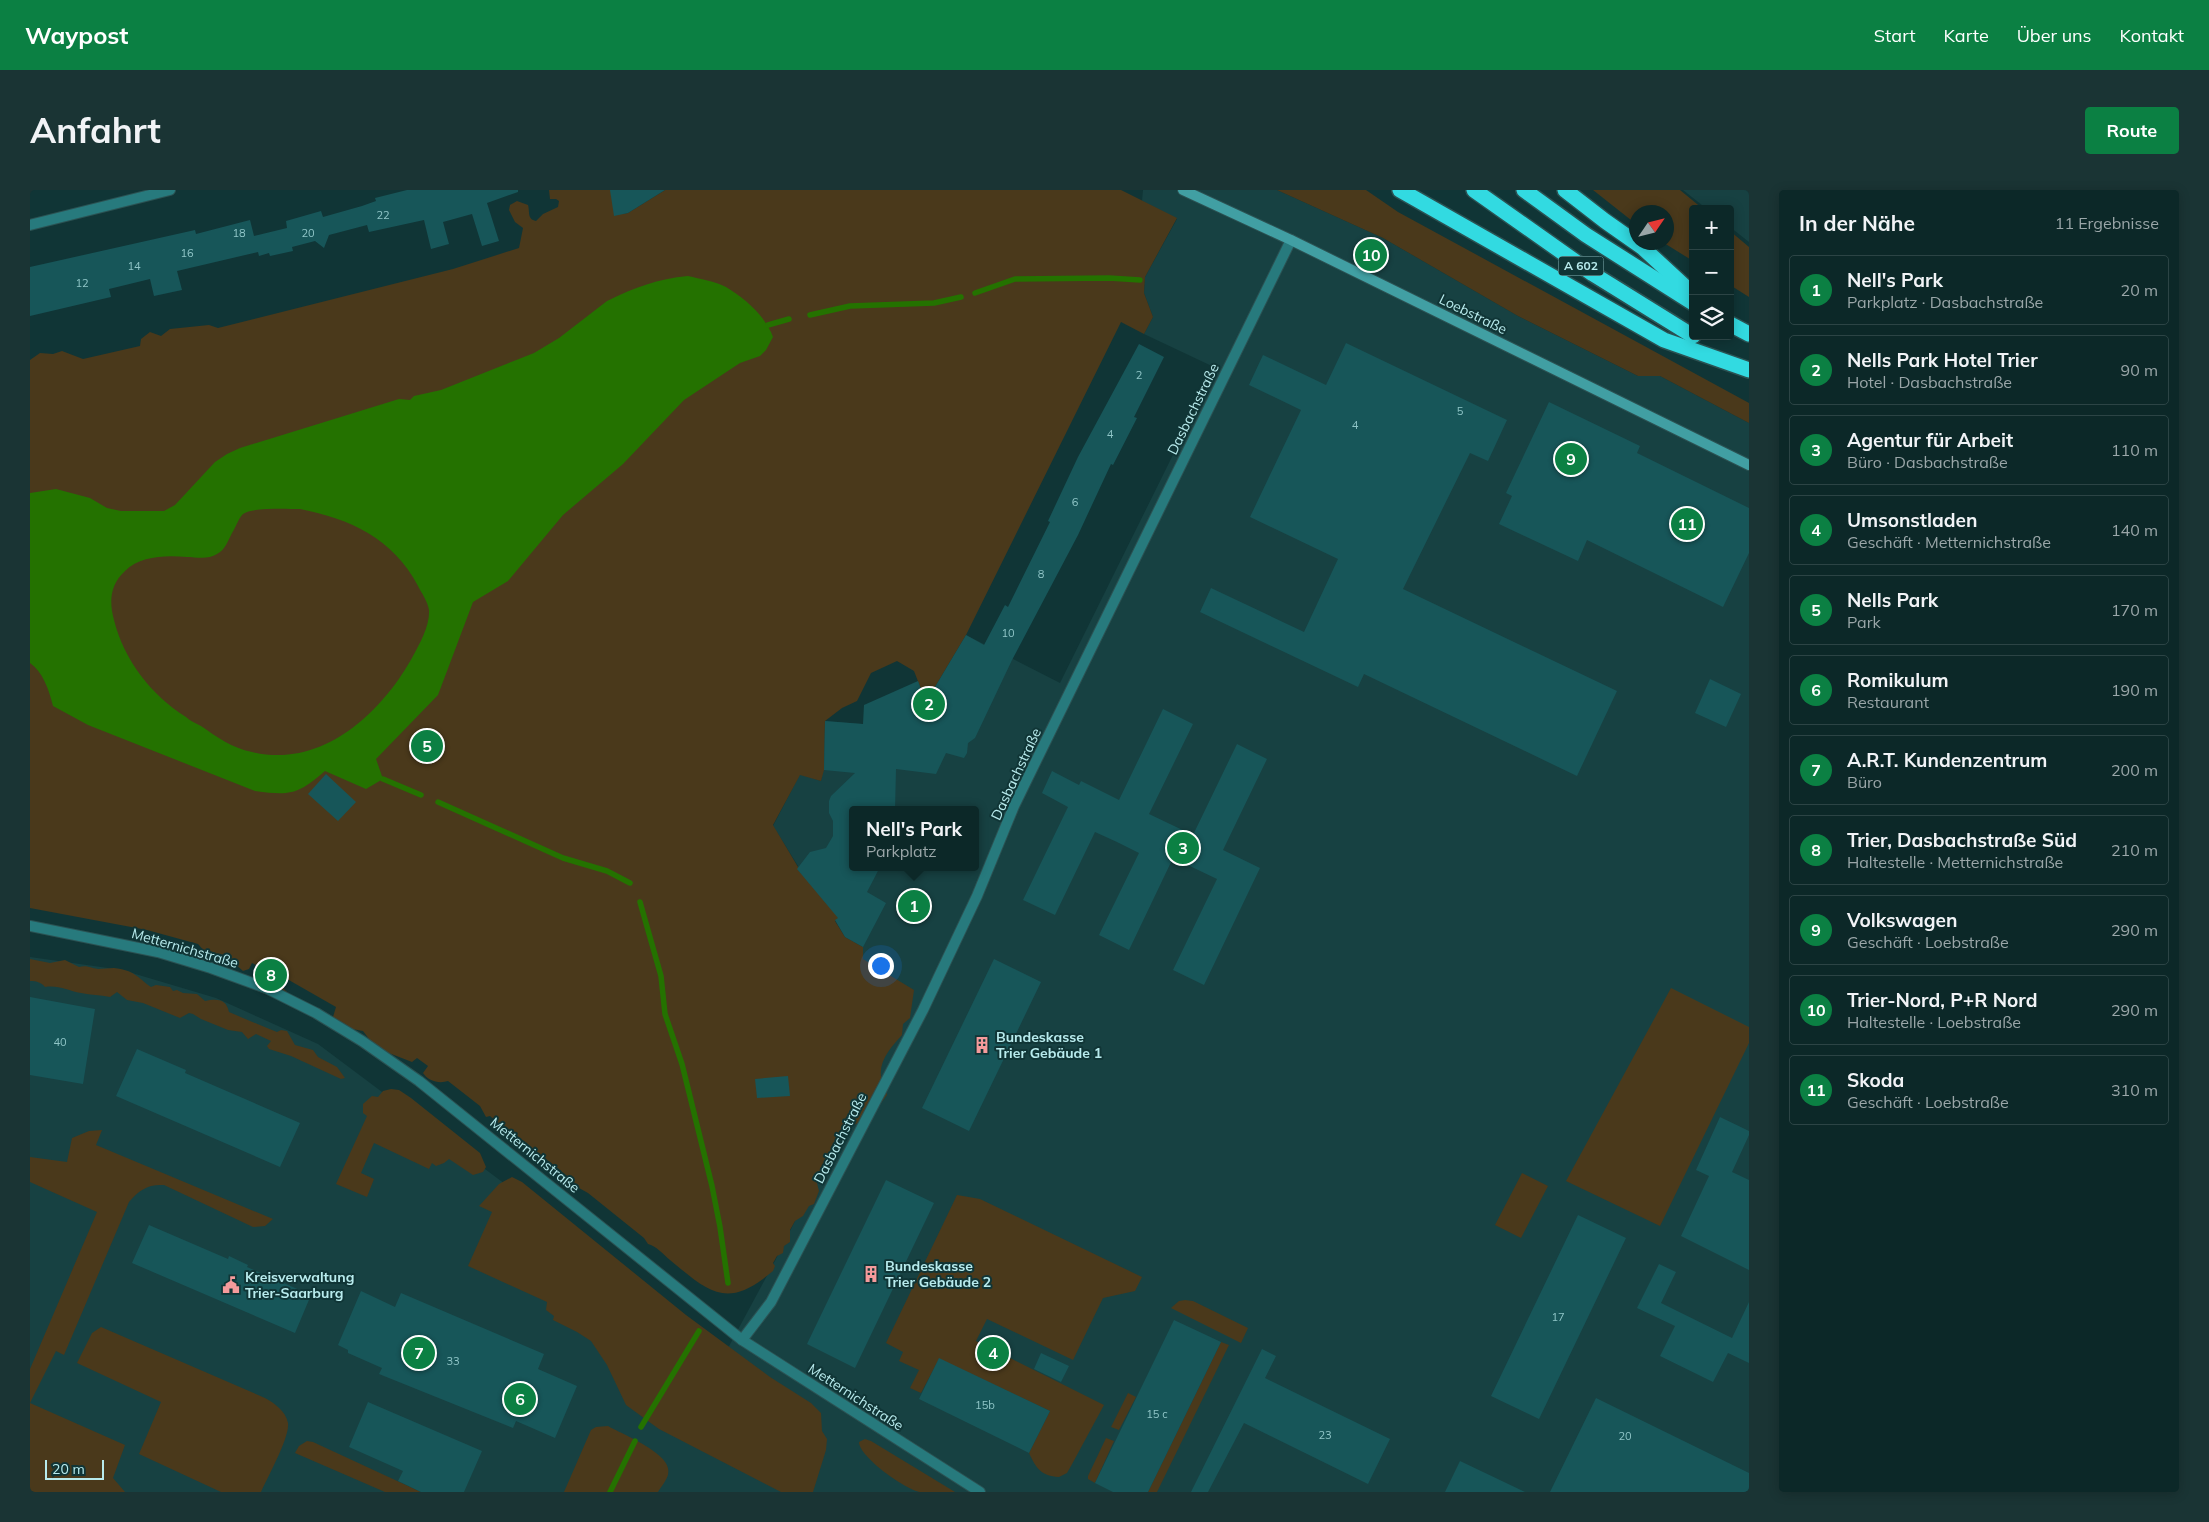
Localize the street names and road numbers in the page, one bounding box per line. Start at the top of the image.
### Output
road number: A 602 [1558,256,1604,275]
street label: Loebstraße [1436,290,1510,338]
street label: Dasbachstraße [1163,360,1223,458]
street label: Dasbachstraße [987,725,1045,823]
street label: Metternichstraße [130,924,240,972]
street label: Dasbachstraße [809,1090,871,1186]
street label: Metternichstraße [487,1113,583,1197]
street label: Metternichstraße [805,1359,907,1435]

